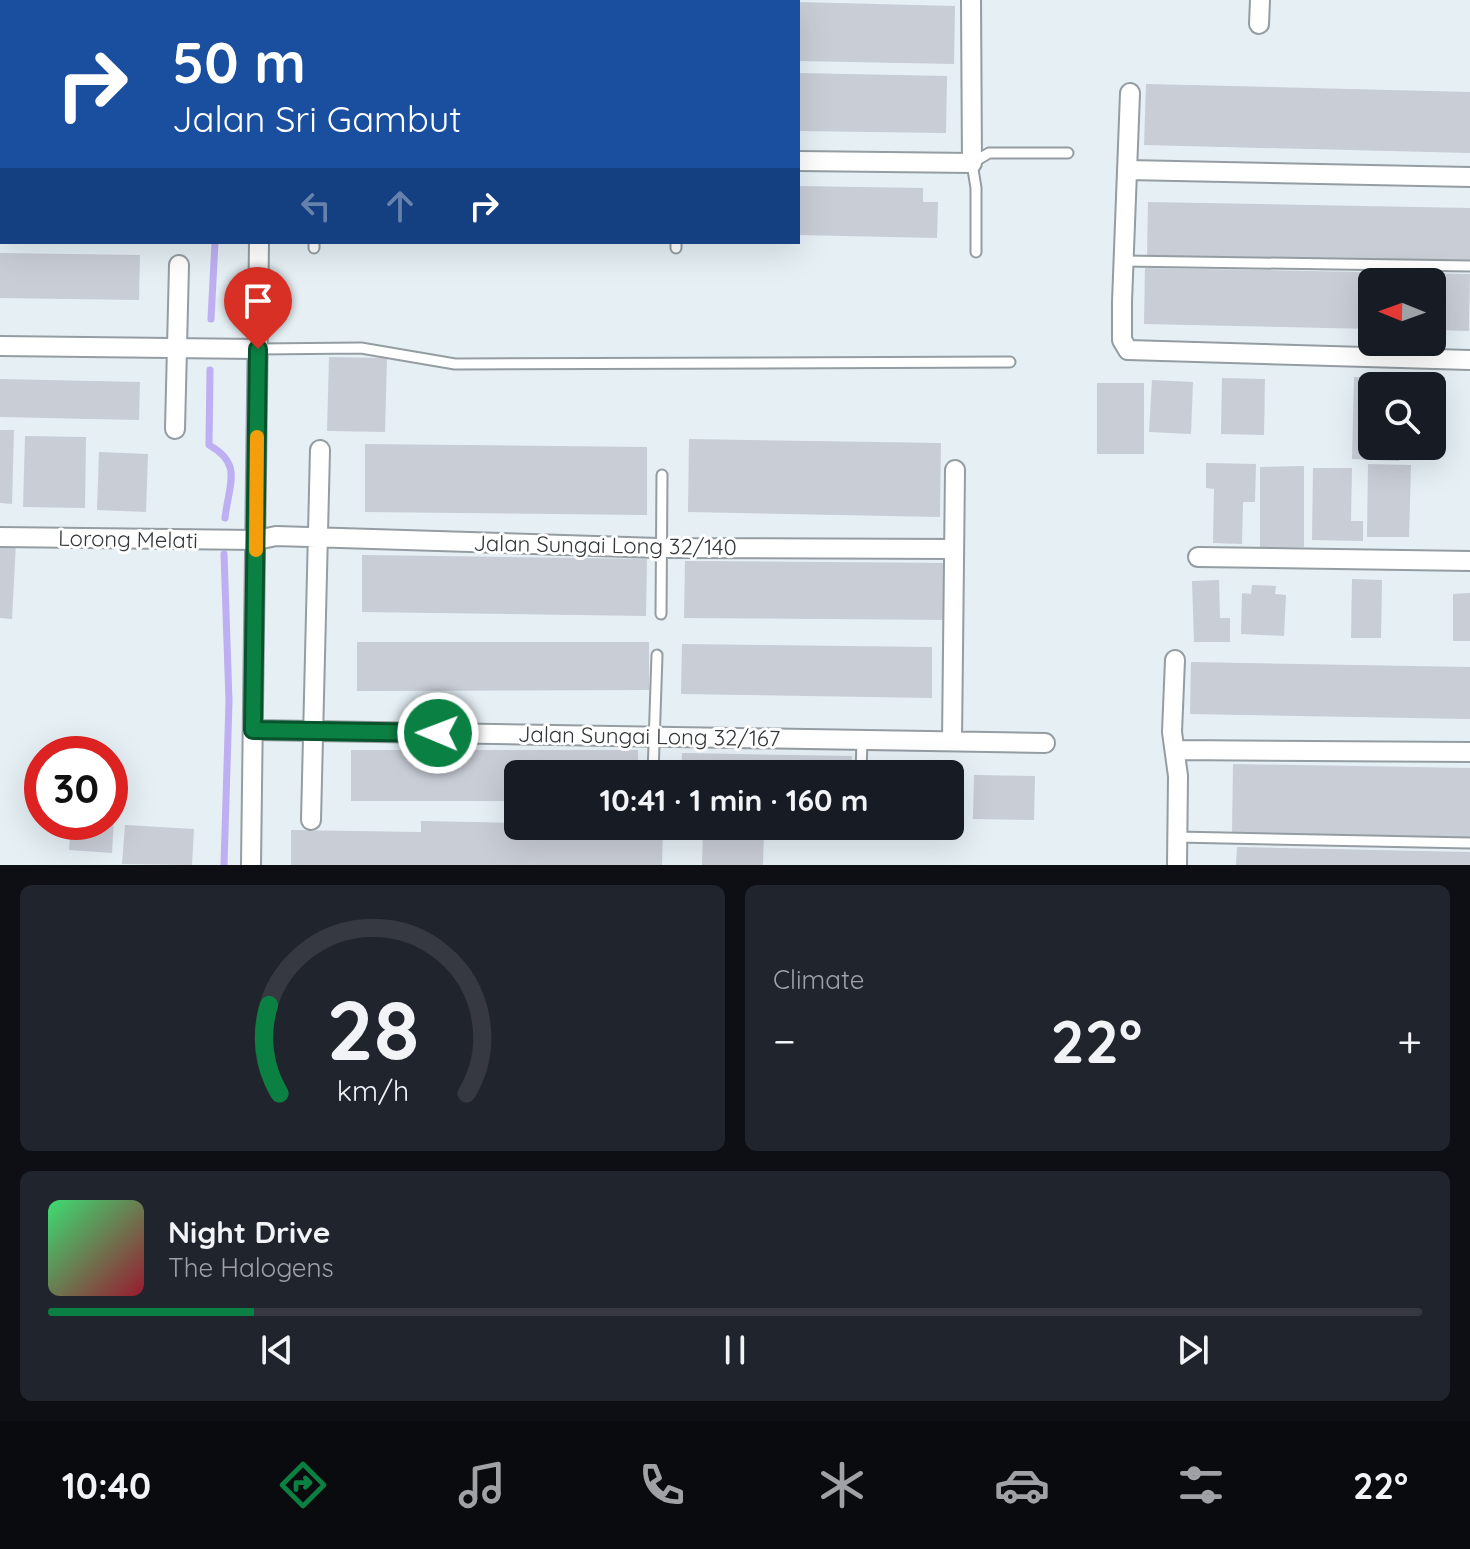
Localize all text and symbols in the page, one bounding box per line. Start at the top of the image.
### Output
text: 50 m [172,27,306,97]
icon: right [40,32,144,136]
text: Jalan Sri Gambut [172,96,461,141]
icon: left [294,184,338,228]
icon: ahead [378,184,422,228]
icon: right [462,184,506,228]
pin [224,267,292,349]
north arrow [1358,268,1446,356]
map controls [1358,268,1446,460]
icon: arrive [236,279,280,323]
button: search [1358,372,1446,460]
street label: Lorong Melati [58,524,198,554]
street label: Jalan Sungai Long 32/140 [473,529,737,561]
position arrow [396,691,480,775]
street label: Jalan Sungai Long 32/167 [518,720,780,752]
speed limit sign: 30 [24,736,128,840]
text: 10:41 · 1 min · 160 m [599,781,869,819]
text: Climate [773,963,864,996]
text: 28 [326,977,419,1081]
text: 22° [1051,1003,1142,1078]
text: − [773,1013,796,1068]
text: + [1397,1013,1422,1068]
text: km/h [336,1072,409,1108]
text: Night Drive [168,1213,330,1251]
text: The Halogens [168,1251,334,1284]
icon: previous [255,1328,299,1372]
icon: pause [713,1328,757,1372]
icon: next [1171,1328,1215,1372]
icon: directions [275,1457,331,1513]
icon: music [454,1457,510,1513]
icon: phone [634,1457,690,1513]
icon: climate [814,1457,870,1513]
icon: car [994,1457,1050,1513]
icon: filters [1173,1457,1229,1513]
text: 10:40 [62,1463,151,1508]
text: 22° [1353,1463,1408,1508]

